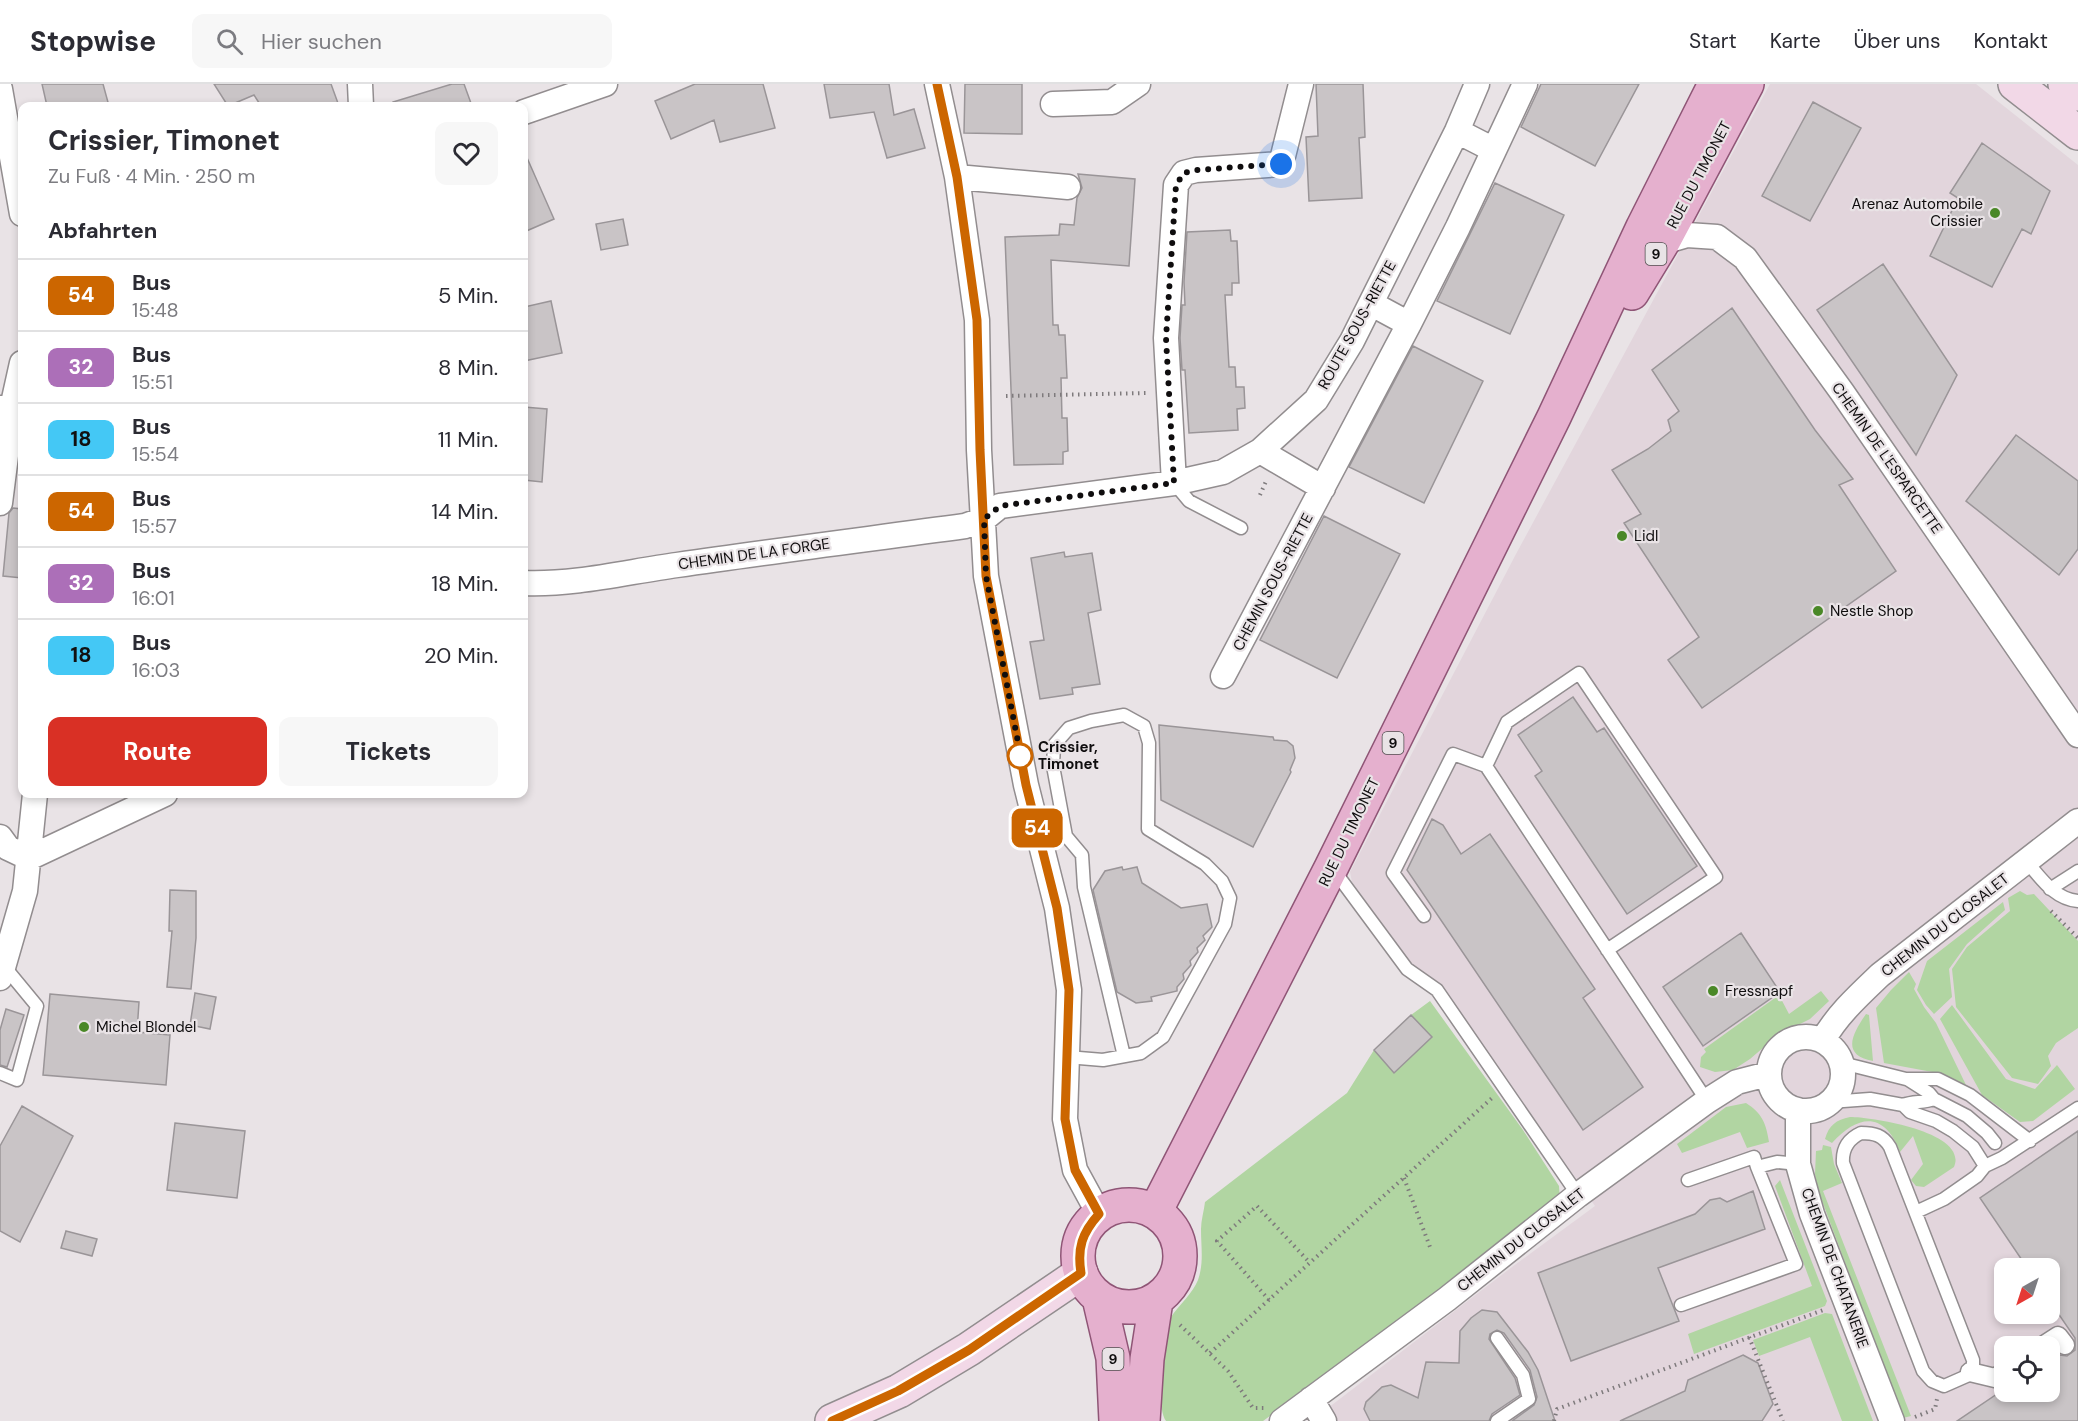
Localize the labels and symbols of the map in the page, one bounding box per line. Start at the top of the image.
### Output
street label: RUE DU TIMONET [1662,118,1736,232]
your location [1266,149,1296,179]
place label: Arenaz Automobile Crissier [1852,194,1983,231]
marker: Arenaz Automobile Crissier [1988,206,2002,220]
road number: 9 [1646,243,1666,265]
street label: ROUTE SOUS-RIETTE [1313,257,1401,393]
street label: CHEMIN DE L'ESPARCETTE [1827,379,1947,537]
street label: CHEMIN SOUS-RIETTE [1228,510,1318,654]
place label: Lidl [1634,526,1658,546]
marker: Lidl [1615,529,1629,543]
street label: CHEMIN DE LA FORGE [677,533,831,575]
place label: Nestle Shop [1830,601,1913,621]
marker: Nestle Shop [1811,604,1825,618]
road number: 9 [1382,732,1404,754]
place label: Crissier, Timonet [1038,737,1099,774]
marker: Crissier, Timonet [1007,743,1033,769]
street label: RUE DU TIMONET [1314,774,1384,890]
line badge: 54 [1010,808,1064,848]
street label: CHEMIN DU CLOSALET [1877,869,2013,981]
place label: Fressnapf [1725,981,1793,1001]
marker: Fressnapf [1706,984,1720,998]
place label: Michel Blondel [96,1017,196,1037]
marker: Michel Blondel [77,1020,91,1034]
street label: CHEMIN DU CLOSALET [1453,1184,1589,1296]
street label: CHEMIN DE CHATANERIE [1797,1185,1873,1351]
north arrow [1994,1258,2060,1324]
road number: 9 [1102,1348,1124,1370]

